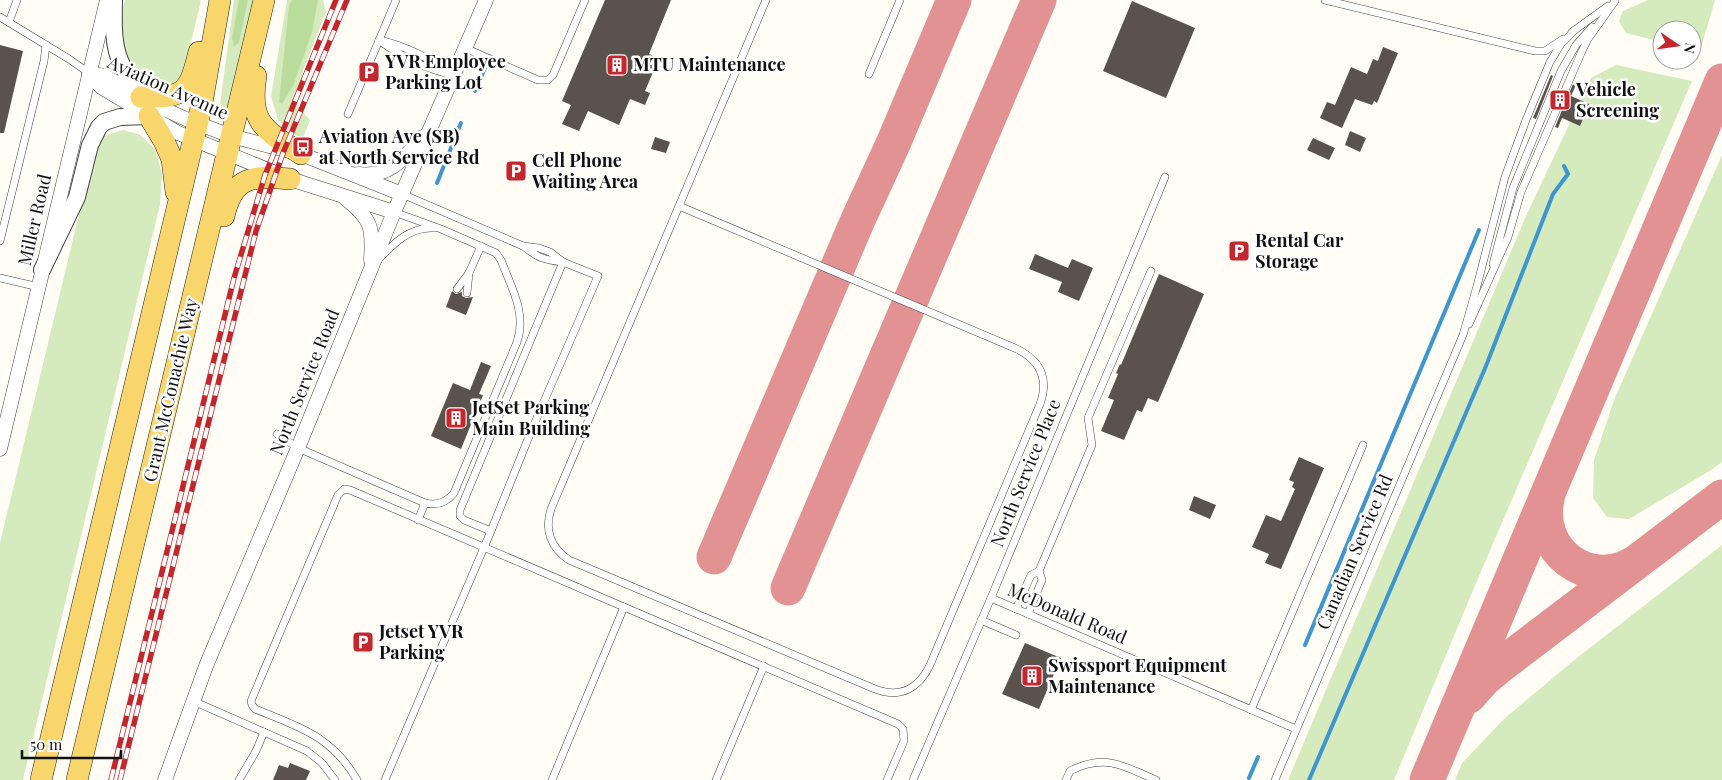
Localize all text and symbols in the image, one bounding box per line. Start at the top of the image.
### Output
north arrow [1652,20,1702,70]
text: N [1680,41,1701,55]
street label: Aviation Avenue [103,49,233,124]
place label: YVR Employee Parking Lot [384,49,506,94]
place label: MTU Maintenance [633,52,786,76]
building icon: MTU Maintenance [605,53,629,77]
parking icon: YVR Employee Parking Lot [357,60,381,84]
place label: Vehicle Screening [1575,77,1659,122]
building icon: Vehicle Screening [1548,88,1572,112]
place label: Aviation Ave (SB) at North Service Rd [318,124,480,169]
bus stop icon: Aviation Ave (SB) at North Service Rd [291,135,315,159]
place label: Cell Phone Waiting Area [531,148,639,193]
parking icon: Cell Phone Waiting Area [504,159,528,183]
street label: Miller Road [12,171,56,268]
place label: Rental Car Storage [1255,228,1344,273]
parking icon: Rental Car Storage [1227,239,1251,263]
street label: Grant McConachie Way [137,296,203,484]
street label: North Service Road [264,304,345,458]
place label: JetSet Parking Main Building [471,395,590,440]
street label: North Service Place [984,395,1066,550]
building icon: JetSet Parking Main Building [444,406,468,430]
street label: Canadian Service Rd [1311,470,1398,633]
street label: McDonald Road [1004,577,1131,649]
place label: Jetset YVR Parking [378,619,464,664]
parking icon: Jetset YVR Parking [351,630,375,654]
place label: Swissport Equipment Maintenance [1048,653,1227,698]
building icon: Swissport Equipment Maintenance [1020,664,1044,688]
scale bar [22,728,121,760]
text: 50 m [30,734,63,754]

